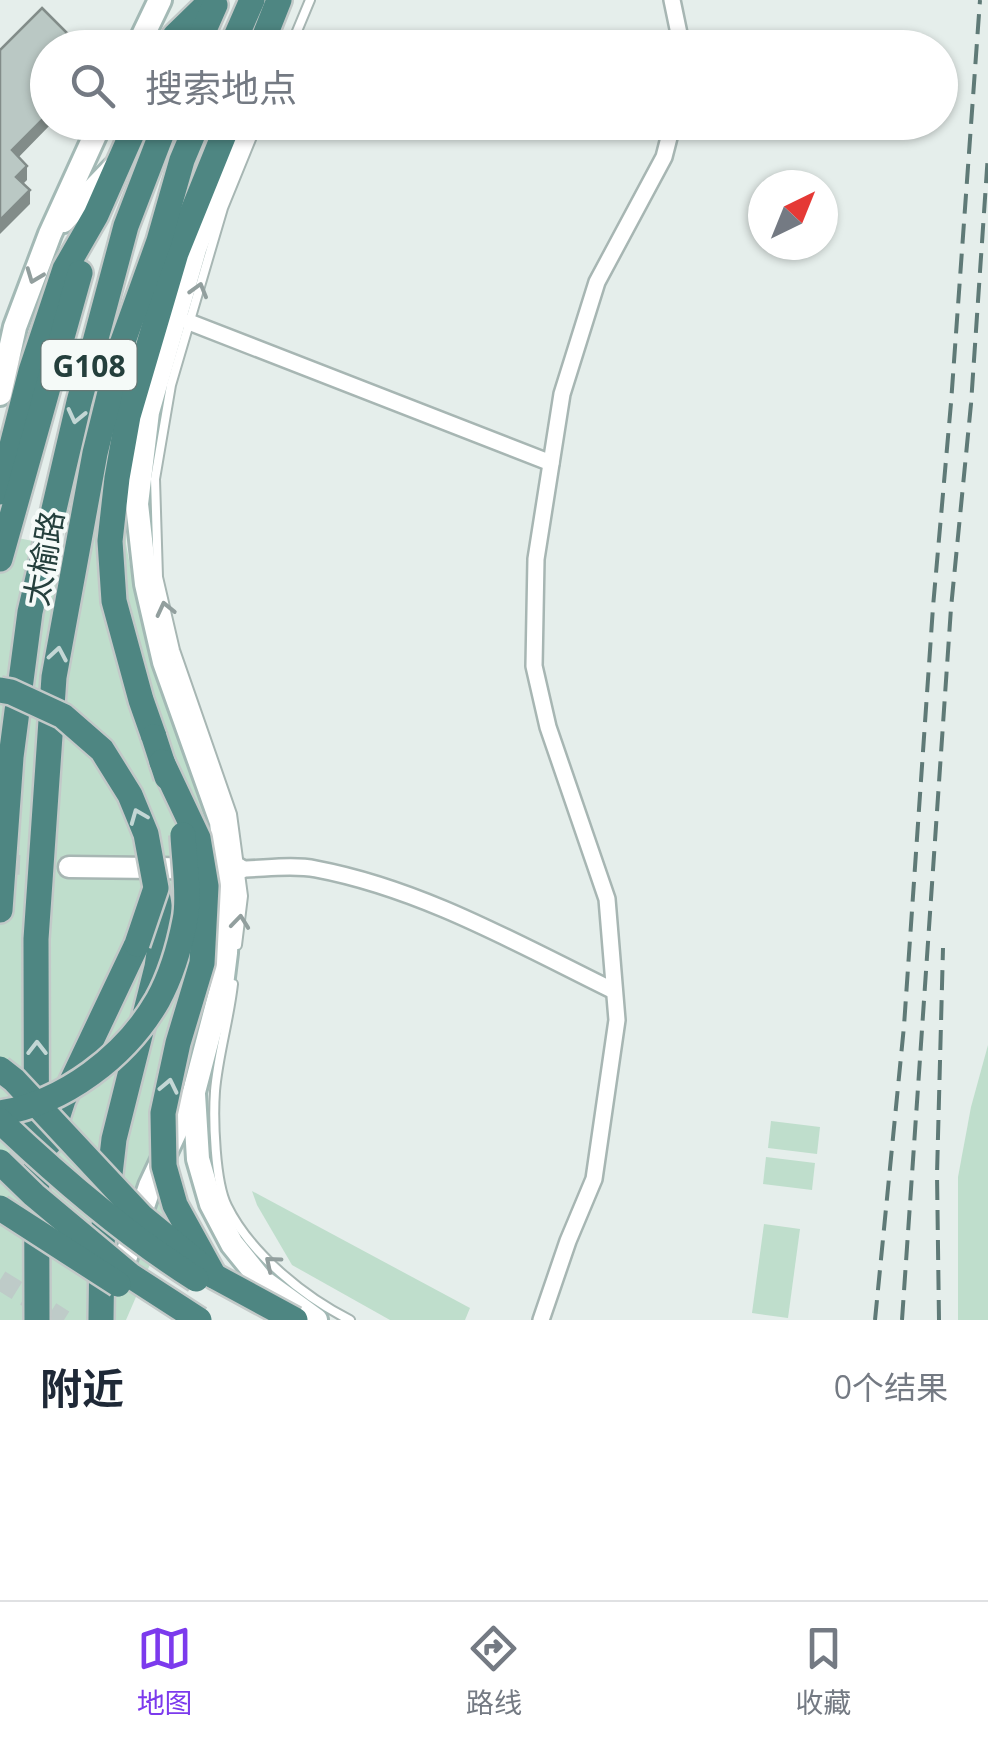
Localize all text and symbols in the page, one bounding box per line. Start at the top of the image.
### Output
search box [30,30,958,140]
icon: search [65,58,120,113]
text: 搜索地点 [145,61,297,113]
north arrow [748,170,838,260]
one-way arrow [26,266,46,284]
one-way arrow [187,282,208,299]
road number: G108 [42,340,136,390]
one-way arrow [67,407,88,424]
street label: 太榆路 [13,507,73,609]
one-way arrow [156,601,177,618]
one-way arrow [47,645,68,662]
one-way arrow [130,808,150,826]
one-way arrow [229,914,250,930]
one-way arrow [26,1039,48,1054]
one-way arrow [157,1078,178,1095]
one-way arrow [265,1257,283,1275]
text: 附近 [40,1359,124,1416]
text: 0个结果 [834,1365,948,1408]
tab: 地图 [137,1621,193,1721]
tab: 路线 [466,1621,522,1721]
tab: 收藏 [795,1621,851,1721]

